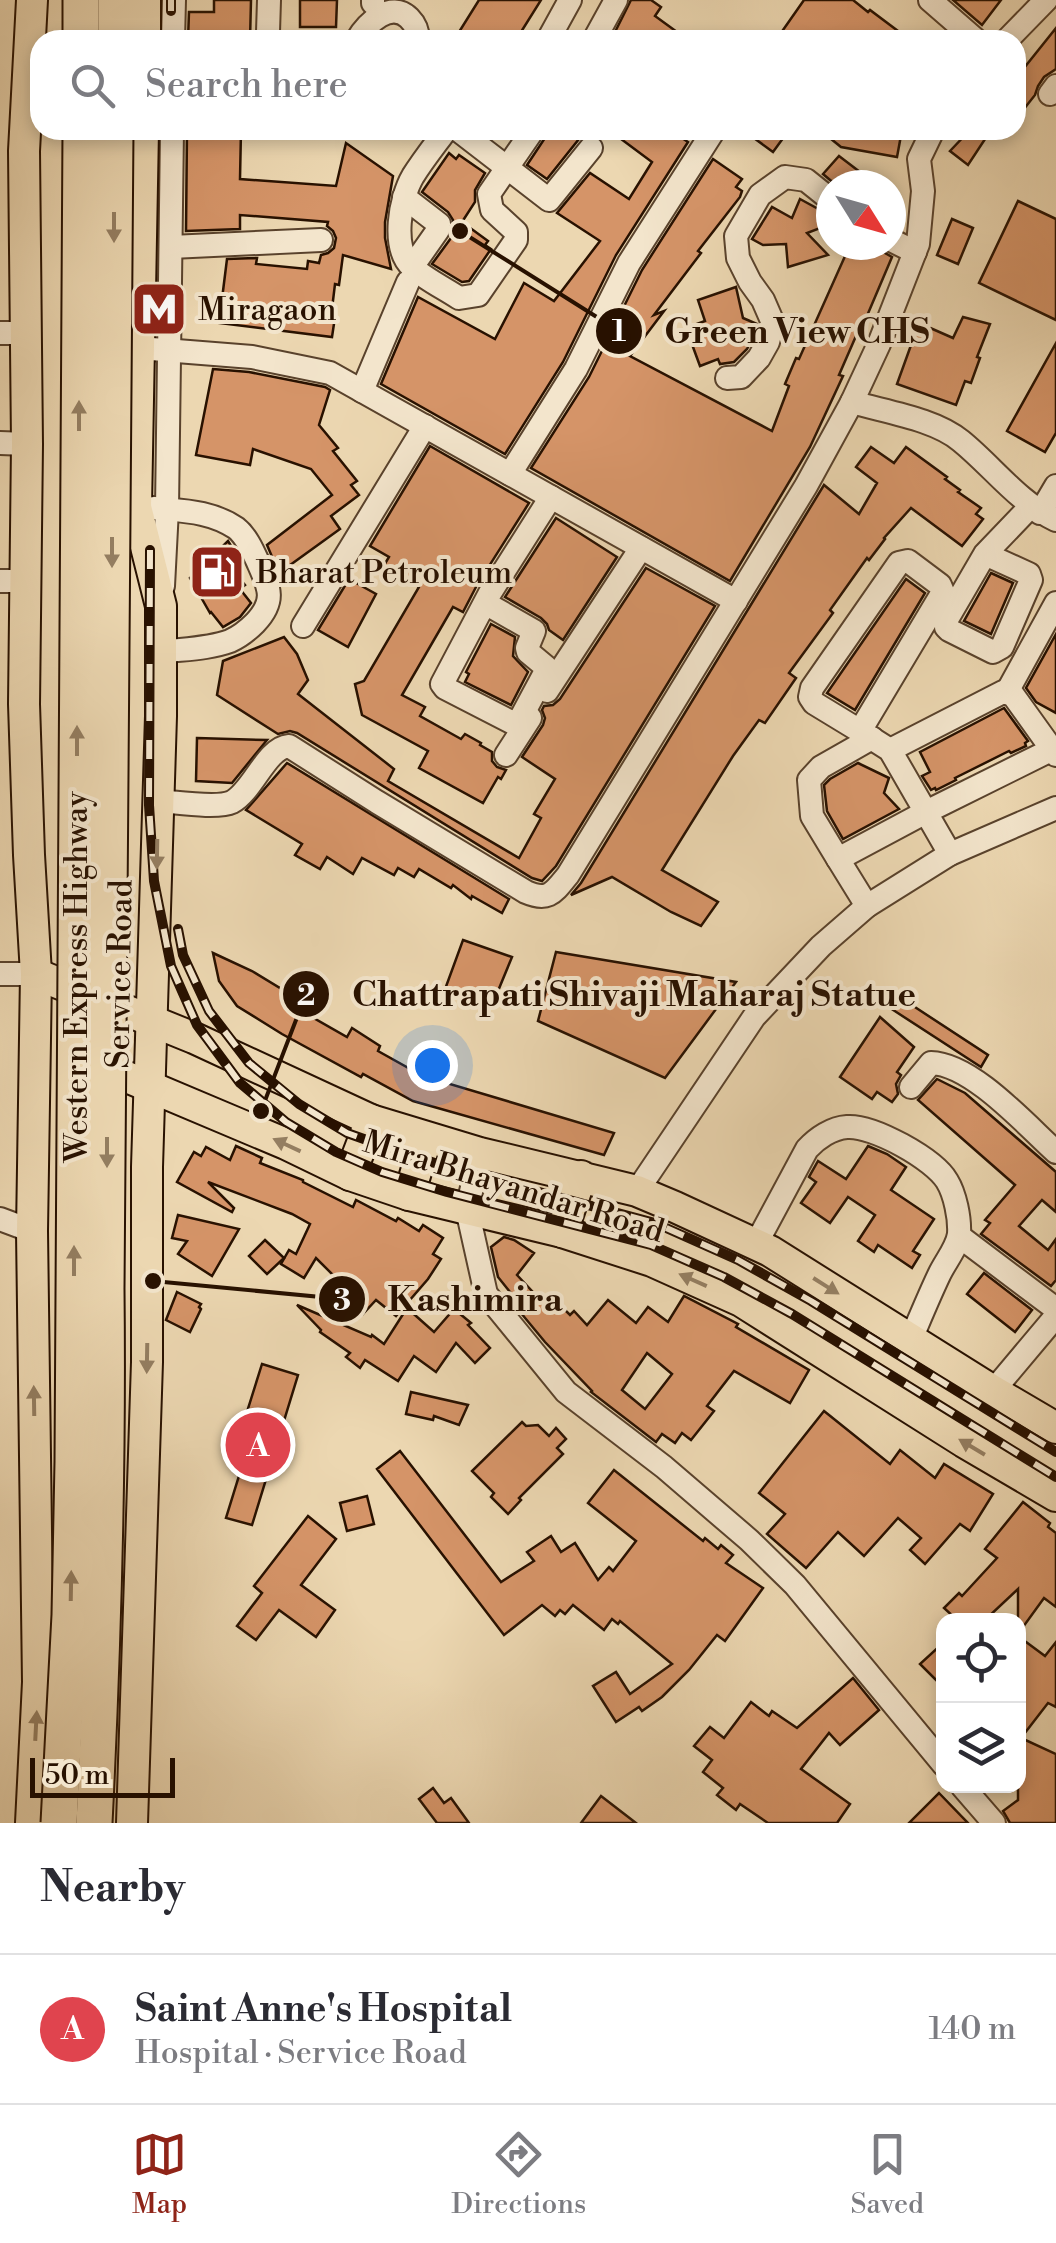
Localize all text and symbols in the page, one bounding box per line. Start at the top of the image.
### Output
search box [30,30,1026,140]
icon: search [65,58,120,113]
text: Search here [145,62,348,109]
north arrow [816,170,906,260]
one-way arrow [106,212,122,244]
metro station icon: Miragaon [129,279,189,339]
place label: Miragaon [198,290,337,330]
callout: Green View CHS [594,298,949,363]
text: Green View CHS [664,311,930,354]
text: 1 [612,313,627,351]
one-way arrow [71,400,87,432]
one-way arrow [103,537,119,569]
fuel station icon: Bharat Petroleum [187,542,247,602]
place label: Bharat Petroleum [255,553,512,593]
one-way arrow [69,725,85,757]
street label: Western Express Highway [57,791,97,1164]
one-way arrow [148,839,164,871]
street label: Service Road [98,879,142,1069]
callout: Chattrapati Shivaji Maharaj Statue [281,962,936,1027]
text: Chattrapati Shivaji Maharaj Statue [352,974,916,1017]
text: 2 [297,977,315,1015]
your location [407,1040,458,1091]
street label: Mira Bhayandar Road [358,1122,669,1252]
one-way arrow [272,1136,301,1153]
one-way arrow [99,1137,115,1169]
one-way arrow [66,1244,82,1276]
callout: Kashimira [317,1267,583,1332]
one-way arrow [678,1272,708,1288]
one-way arrow [812,1277,840,1294]
text: Kashimira [387,1279,564,1322]
text: 3 [333,1282,351,1320]
one-way arrow [139,1342,155,1374]
one-way arrow [26,1384,42,1416]
pin: A [226,1408,290,1482]
one-way arrow [958,1439,986,1456]
one-way arrow [63,1569,79,1601]
map controls [936,1613,1026,1793]
button: locate [936,1613,1026,1703]
button: layers [936,1703,1026,1793]
one-way arrow [28,1709,44,1741]
scale bar [30,1753,175,1798]
text: 50 m [45,1758,109,1793]
text: Nearby [40,1862,185,1915]
text: Saint Anne's Hospital [135,1986,512,2033]
text: A [61,2009,84,2049]
text: 140 m [929,2009,1016,2049]
text: Hospital · Service Road [135,2033,467,2073]
tab: Map [132,2127,187,2222]
tab: Directions [451,2127,586,2222]
tab: Saved [850,2127,924,2222]

